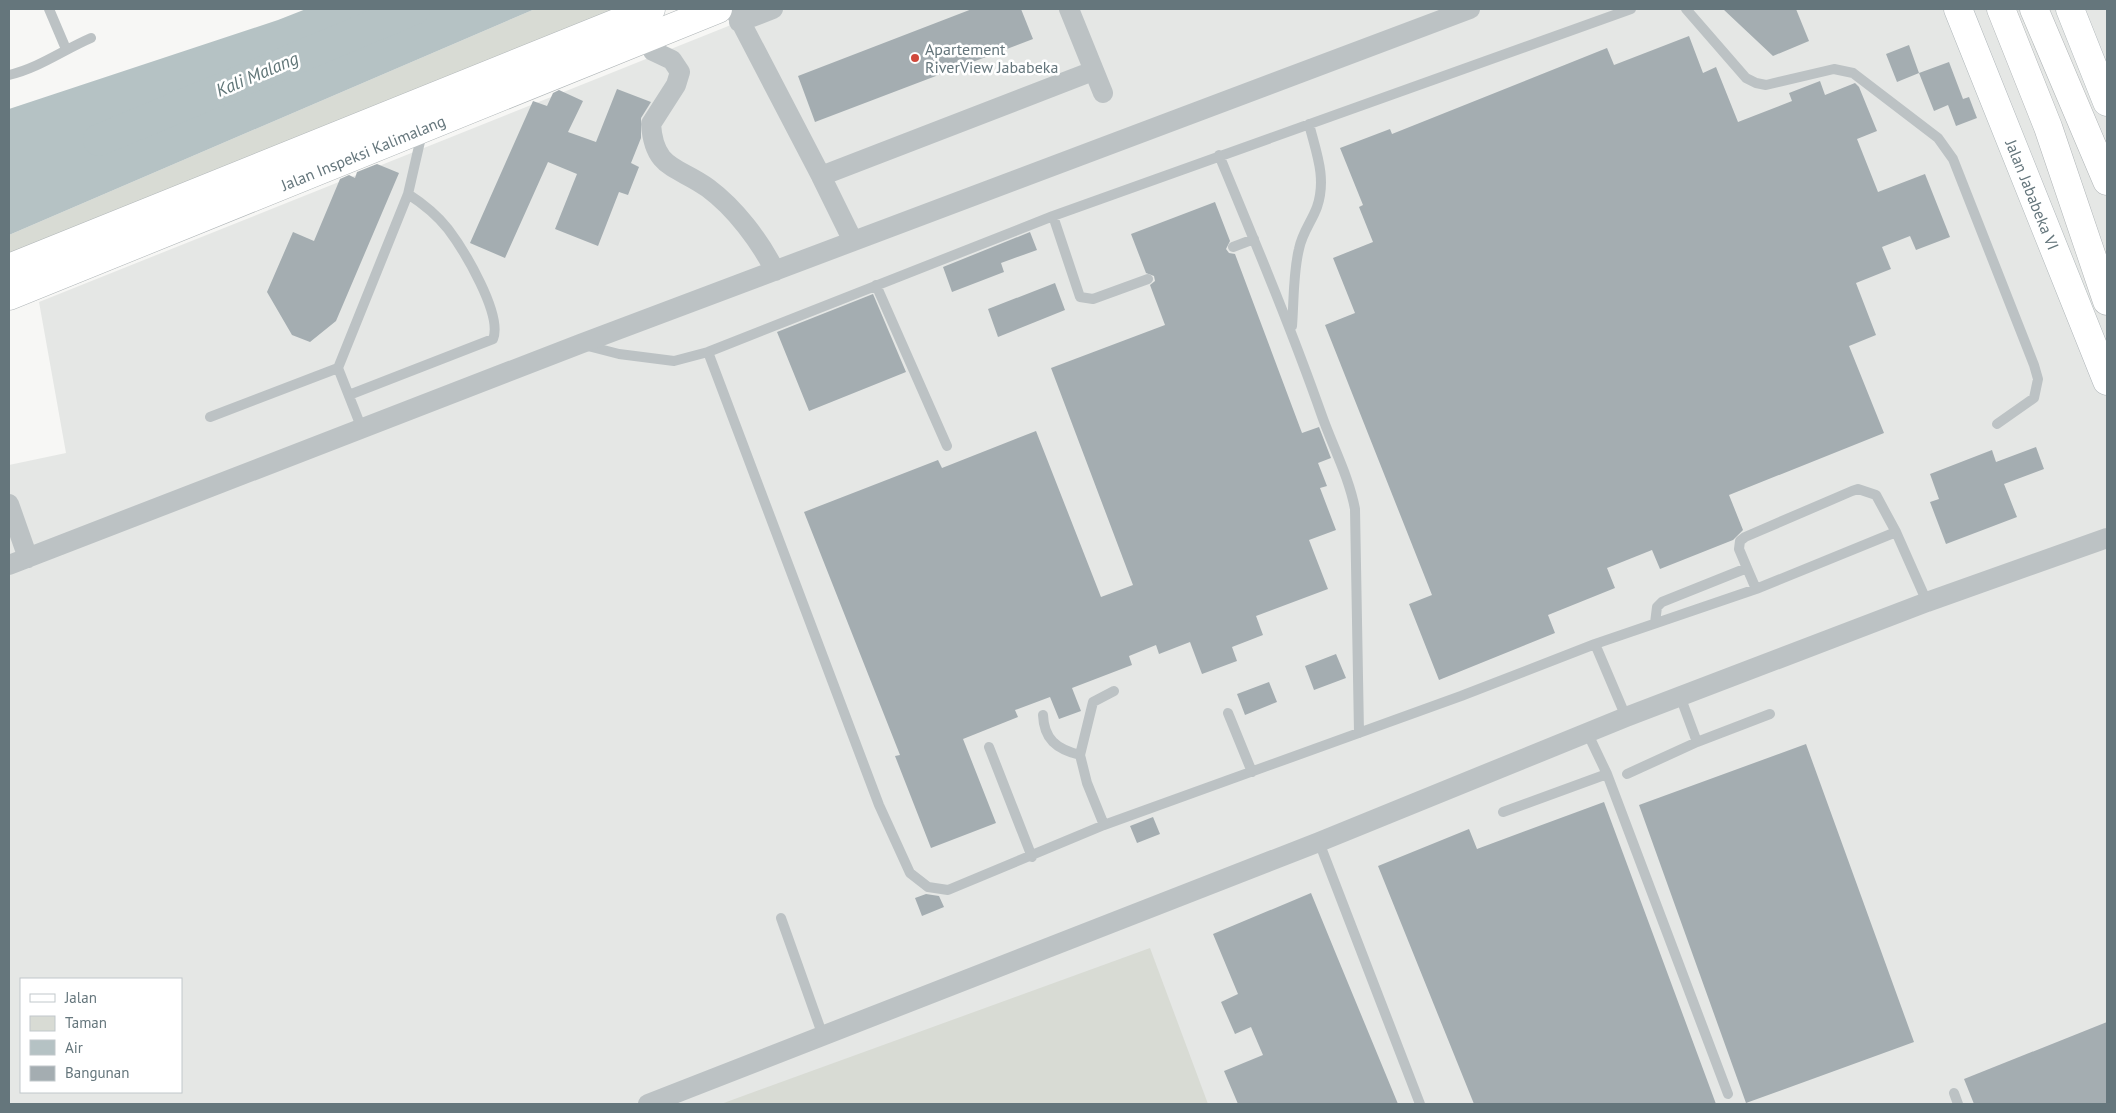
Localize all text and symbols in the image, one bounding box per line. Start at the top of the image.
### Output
place label: Apartement RiverView Jababeka [925,39,1058,77]
water label: Kali Malang [212,46,302,102]
marker: Apartement RiverView Jababeka [909,52,921,64]
street label: Jalan Inspeksi Kalimalang [277,110,448,195]
street label: Jalan Jababeka VI [2001,136,2063,253]
legend [20,978,182,1093]
text: Jalan [64,988,97,1007]
text: Taman [65,1013,107,1032]
text: Air [65,1038,83,1057]
text: Bangunan [65,1063,129,1082]

